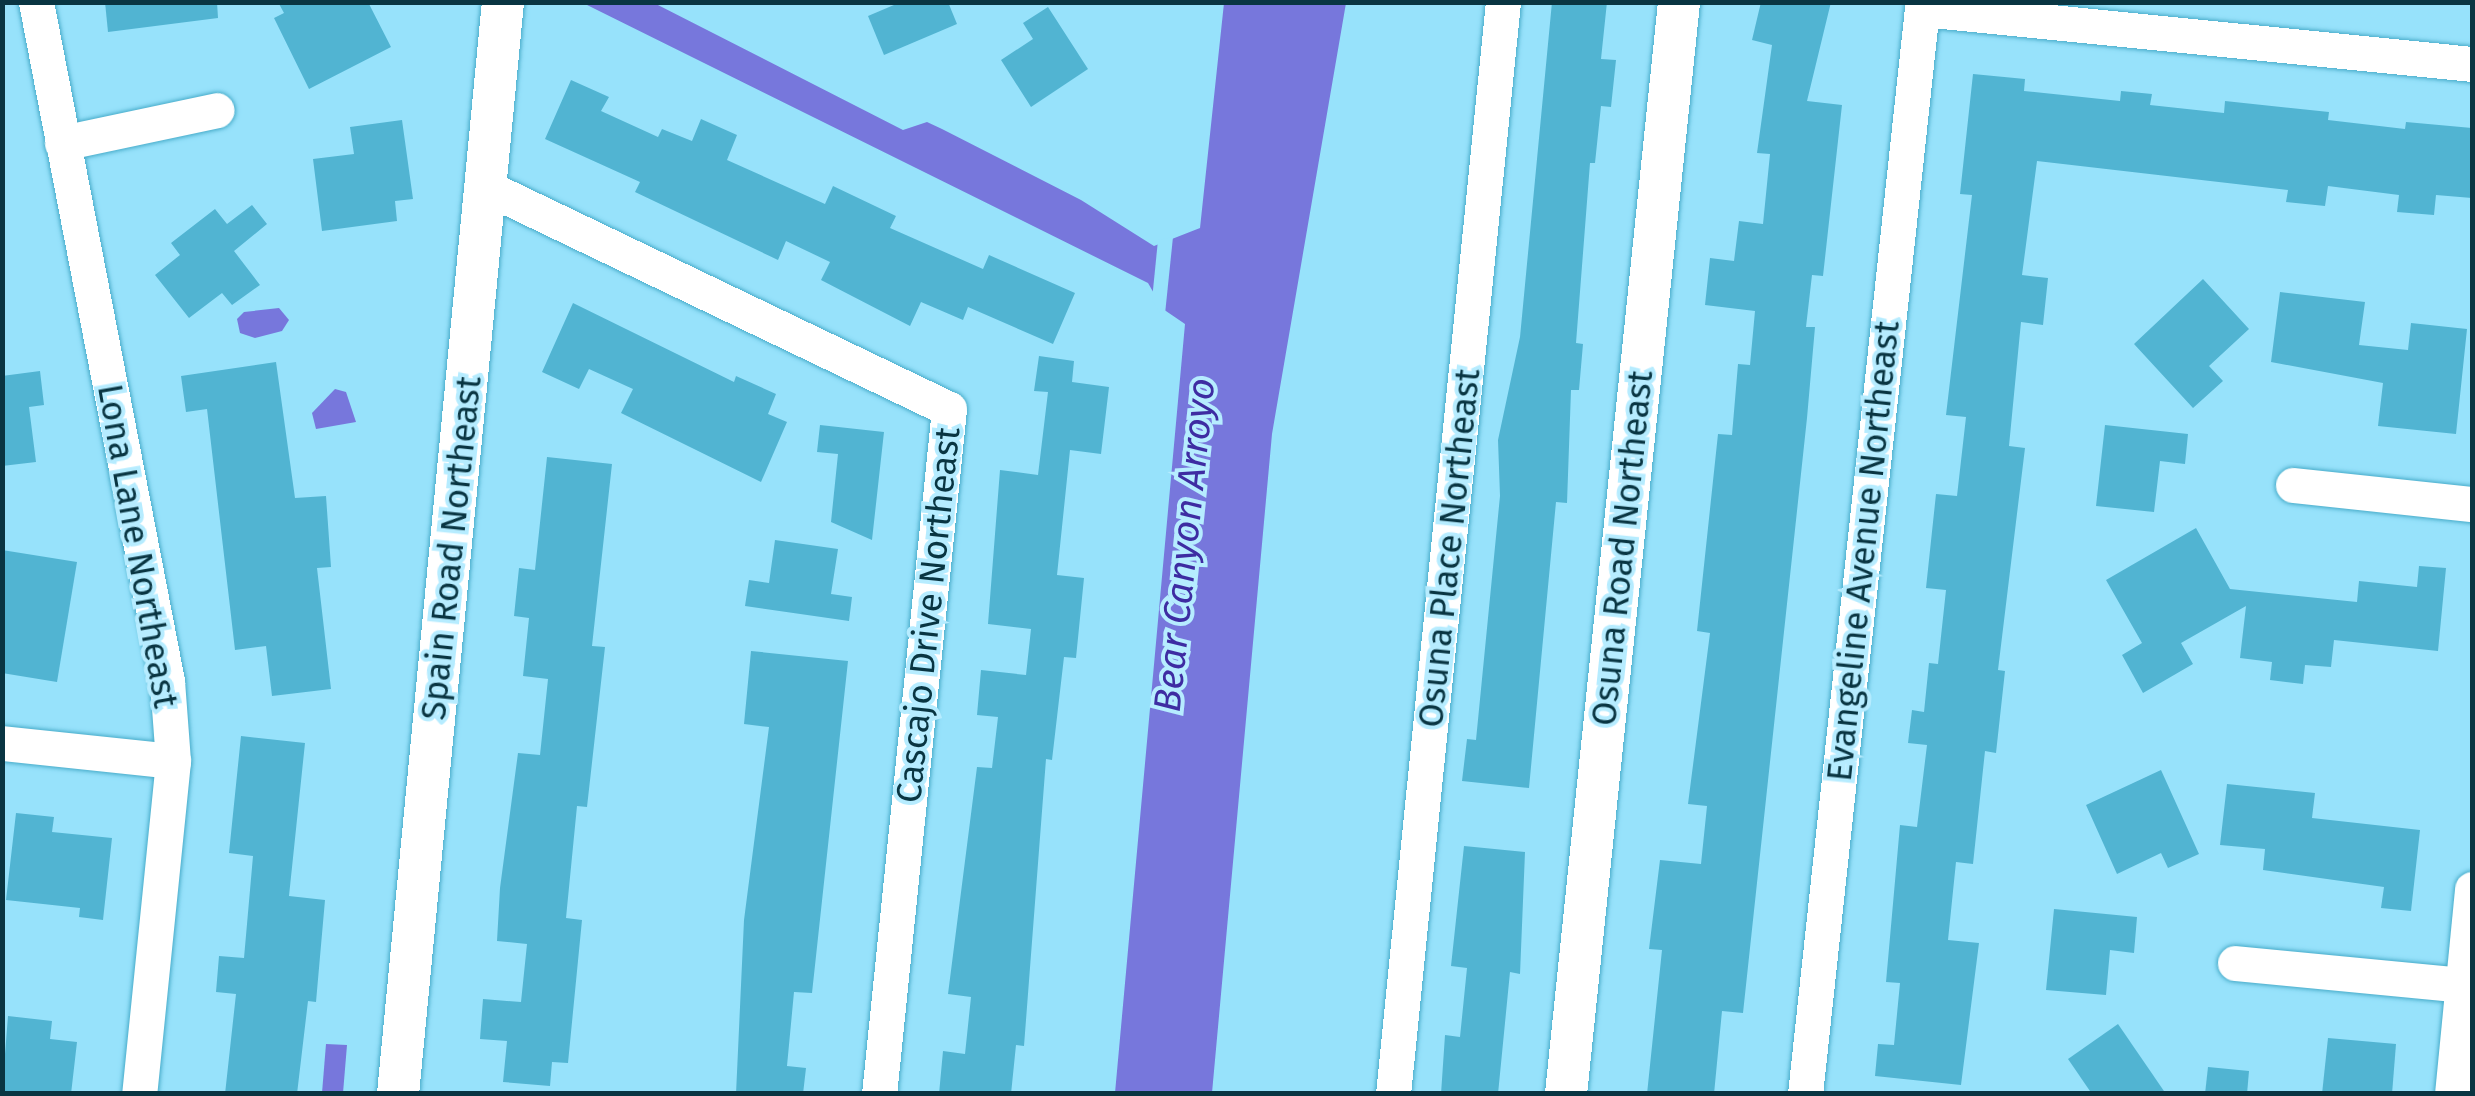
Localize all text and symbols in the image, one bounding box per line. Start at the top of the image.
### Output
street label: Evangeline Avenue Northeast [1818,319,1908,783]
street label: Osuna Place Northeast [1409,366,1489,730]
street label: Osuna Road Northeast [1582,368,1662,728]
street label: Spain Road Northeast [412,374,490,722]
water label: Bear Canyon Arroyo [1145,376,1225,714]
street label: Lona Lane Northeast [89,381,187,711]
street label: Cascajo Drive Northeast [887,425,969,805]

